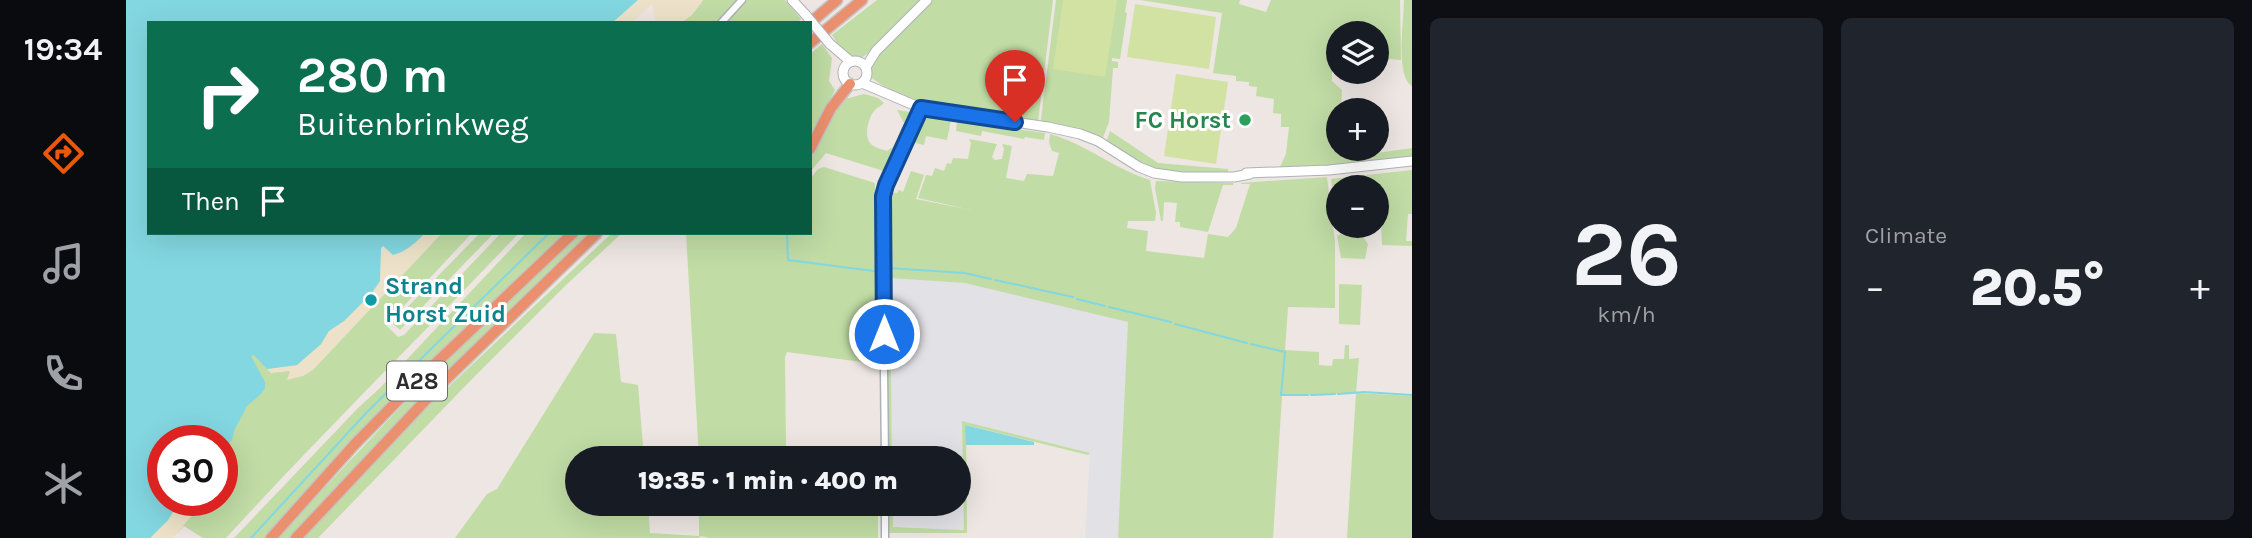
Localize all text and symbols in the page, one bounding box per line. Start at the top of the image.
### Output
map controls [1326,21,1389,238]
button: layers [1326,21,1389,84]
text: 19:34 [24,31,102,68]
text: 280 m [297,47,448,104]
icon: right [182,49,273,140]
pin [985,50,1045,122]
icon: arrive [996,61,1034,99]
button: + [1326,98,1389,161]
text: Buitenbrinkweg [297,106,529,143]
place label: FC Horst [1135,106,1231,134]
marker: FC Horst [1237,112,1253,128]
icon: directions [39,129,88,178]
button: − [1326,175,1389,238]
icon: arrive [254,182,292,220]
text: Then [182,186,240,217]
text: 26 [1571,202,1682,308]
text: Climate [1865,222,1947,249]
icon: music [39,239,88,288]
text: 20.5° [1970,257,2105,318]
text: − [1865,265,1885,310]
text: + [2190,265,2210,310]
place label: Strand Horst Zuid [385,272,506,328]
marker: Strand Horst Zuid [363,292,379,308]
position arrow [847,297,921,371]
text: km/h [1597,301,1656,328]
icon: phone [39,349,88,398]
road number: A28 [387,362,447,400]
speed limit sign: 30 [147,425,238,516]
icon: climate [39,459,88,508]
text: 19:35 · 1 min · 400 m [638,465,898,496]

